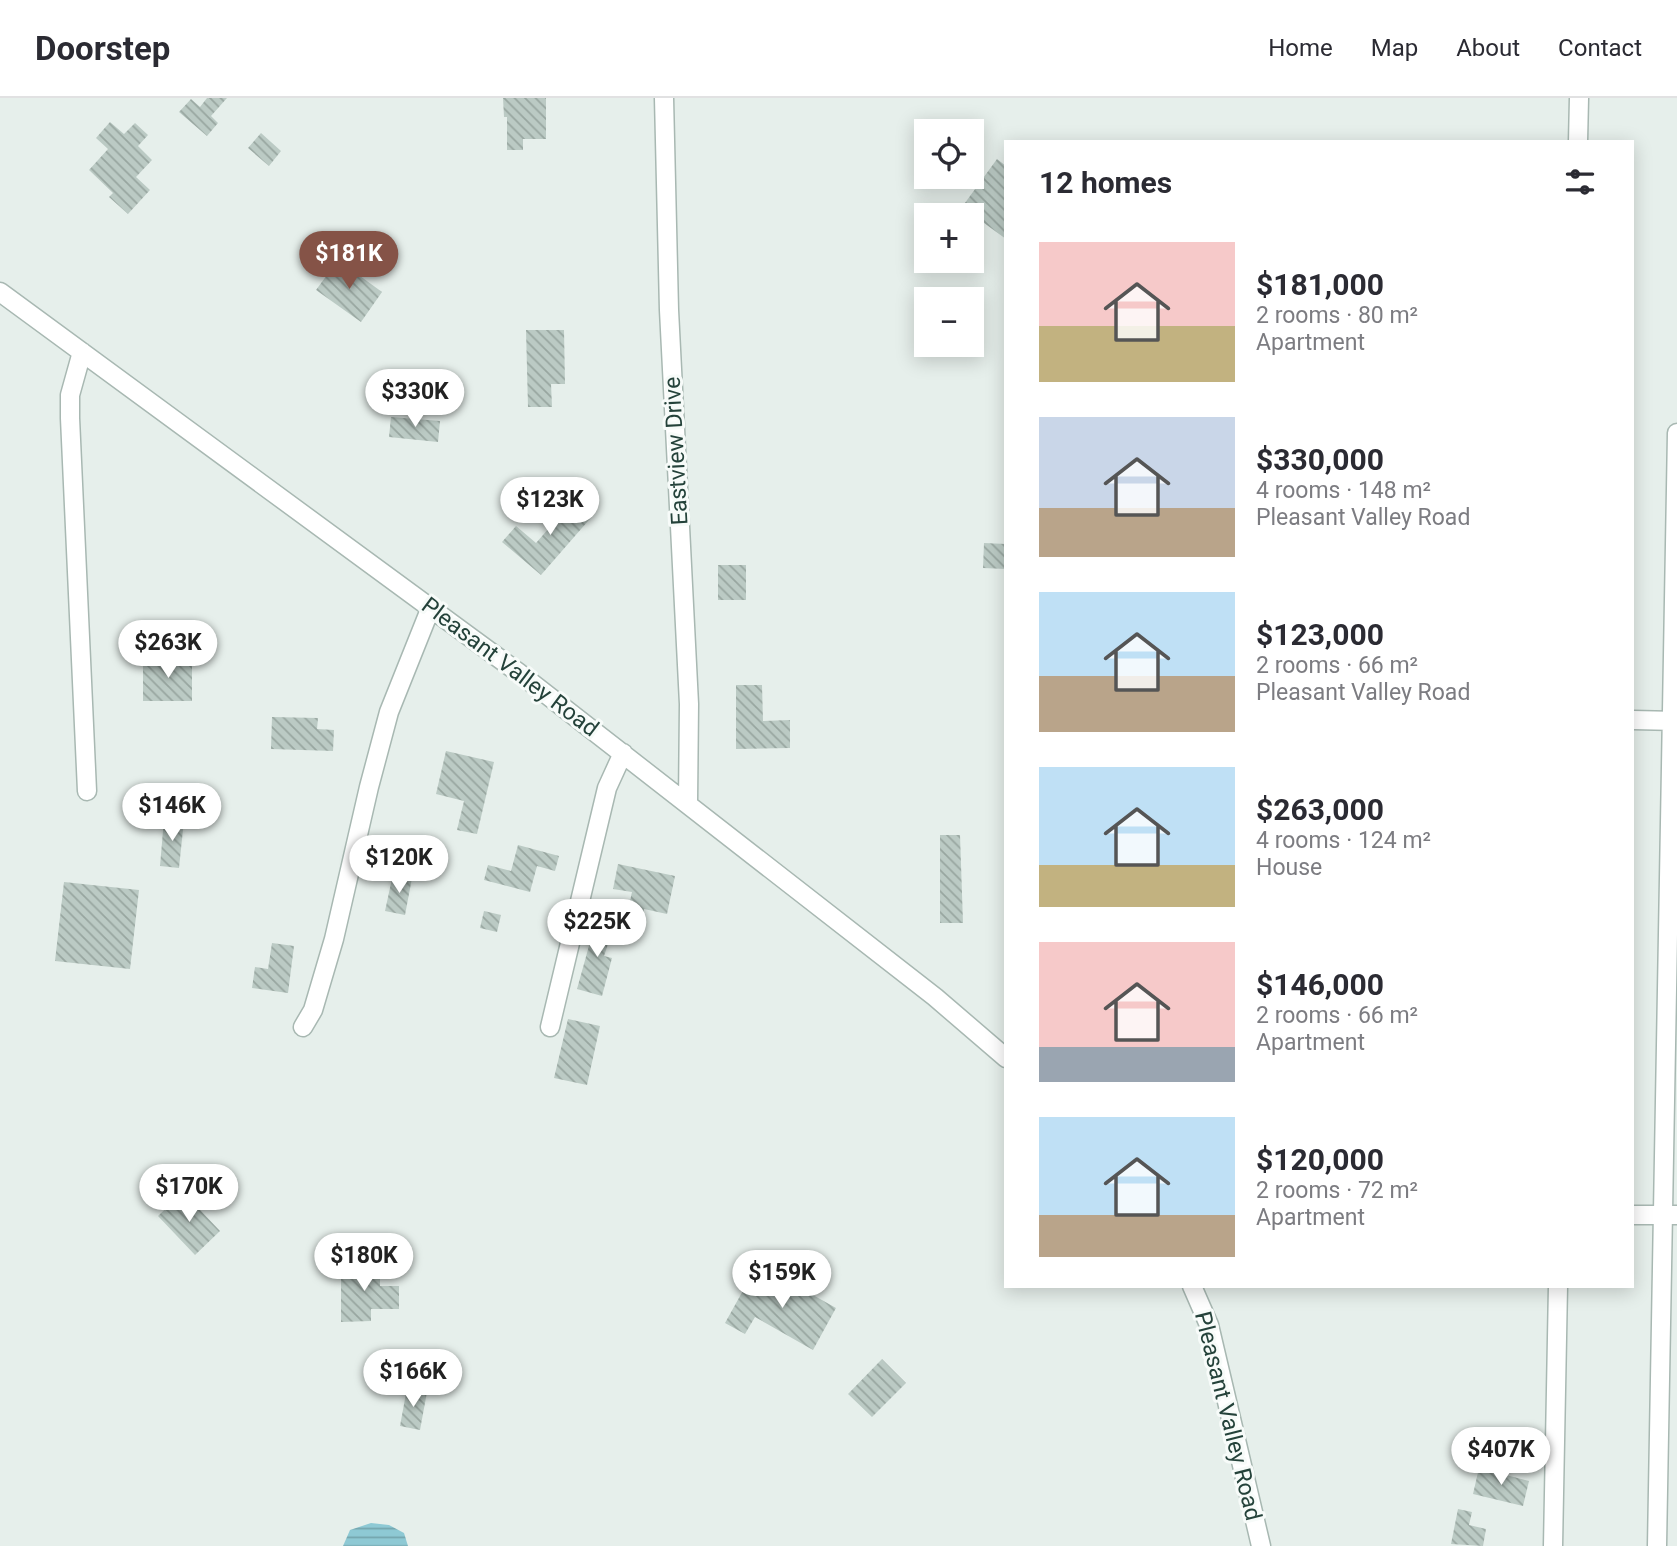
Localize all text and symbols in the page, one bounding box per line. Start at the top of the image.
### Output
text: Doorstep [35,29,170,68]
text: Home [1268,34,1333,62]
text: Map [1371,34,1418,62]
text: About [1456,34,1520,62]
text: Contact [1558,34,1642,62]
map controls [914,119,984,357]
button: locate [914,119,984,189]
icon: filters [1561,163,1599,201]
text: 12 homes [1039,165,1172,200]
button: + [914,203,984,273]
pin: $181K [300,232,398,291]
text: $181K [315,240,383,267]
text: $181,000 [1256,267,1384,302]
icon: home [1095,270,1179,354]
button: − [914,287,984,357]
text: 2 rooms · 80 m² [1256,302,1418,329]
text: Apartment [1256,329,1365,356]
pin: $330K [366,370,464,429]
street label: Eastview Drive [659,376,693,526]
text: $330K [381,378,449,405]
text: $330,000 [1256,442,1384,477]
icon: home [1095,445,1179,529]
text: 4 rooms · 148 m² [1256,477,1431,504]
pin: $123K [501,478,599,537]
text: $123K [516,486,584,513]
text: Pleasant Valley Road [1256,504,1470,531]
street label: Pleasant Valley Road [416,592,604,742]
text: $123,000 [1256,617,1384,652]
pin: $263K [119,620,217,680]
icon: home [1095,620,1179,704]
text: $263K [134,629,202,656]
text: 2 rooms · 66 m² [1256,652,1418,679]
text: Pleasant Valley Road [1256,679,1470,706]
pin: $146K [123,784,221,843]
text: $146K [138,792,206,819]
text: $263,000 [1256,792,1384,827]
icon: home [1095,795,1179,879]
text: 4 rooms · 124 m² [1256,827,1431,854]
pin: $120K [350,836,448,895]
text: $120K [365,844,433,871]
text: House [1256,854,1322,881]
pin: $225K [548,900,646,959]
text: $225K [563,908,631,935]
text: $146,000 [1256,967,1384,1002]
icon: home [1095,970,1179,1054]
text: 2 rooms · 66 m² [1256,1002,1418,1029]
text: Apartment [1256,1029,1365,1056]
text: $120,000 [1256,1142,1384,1177]
icon: home [1095,1145,1179,1229]
pin: $170K [140,1164,238,1224]
text: $170K [155,1173,223,1200]
text: 2 rooms · 72 m² [1256,1177,1418,1204]
text: Apartment [1256,1204,1365,1231]
pin: $180K [315,1234,413,1293]
text: $180K [330,1242,398,1269]
pin: $159K [733,1250,831,1310]
text: $159K [748,1259,816,1286]
street label: Pleasant Valley Road [1189,1309,1267,1523]
pin: $166K [364,1350,462,1409]
text: $166K [379,1358,447,1385]
pin: $407K [1452,1428,1550,1487]
text: $407K [1467,1436,1535,1463]

